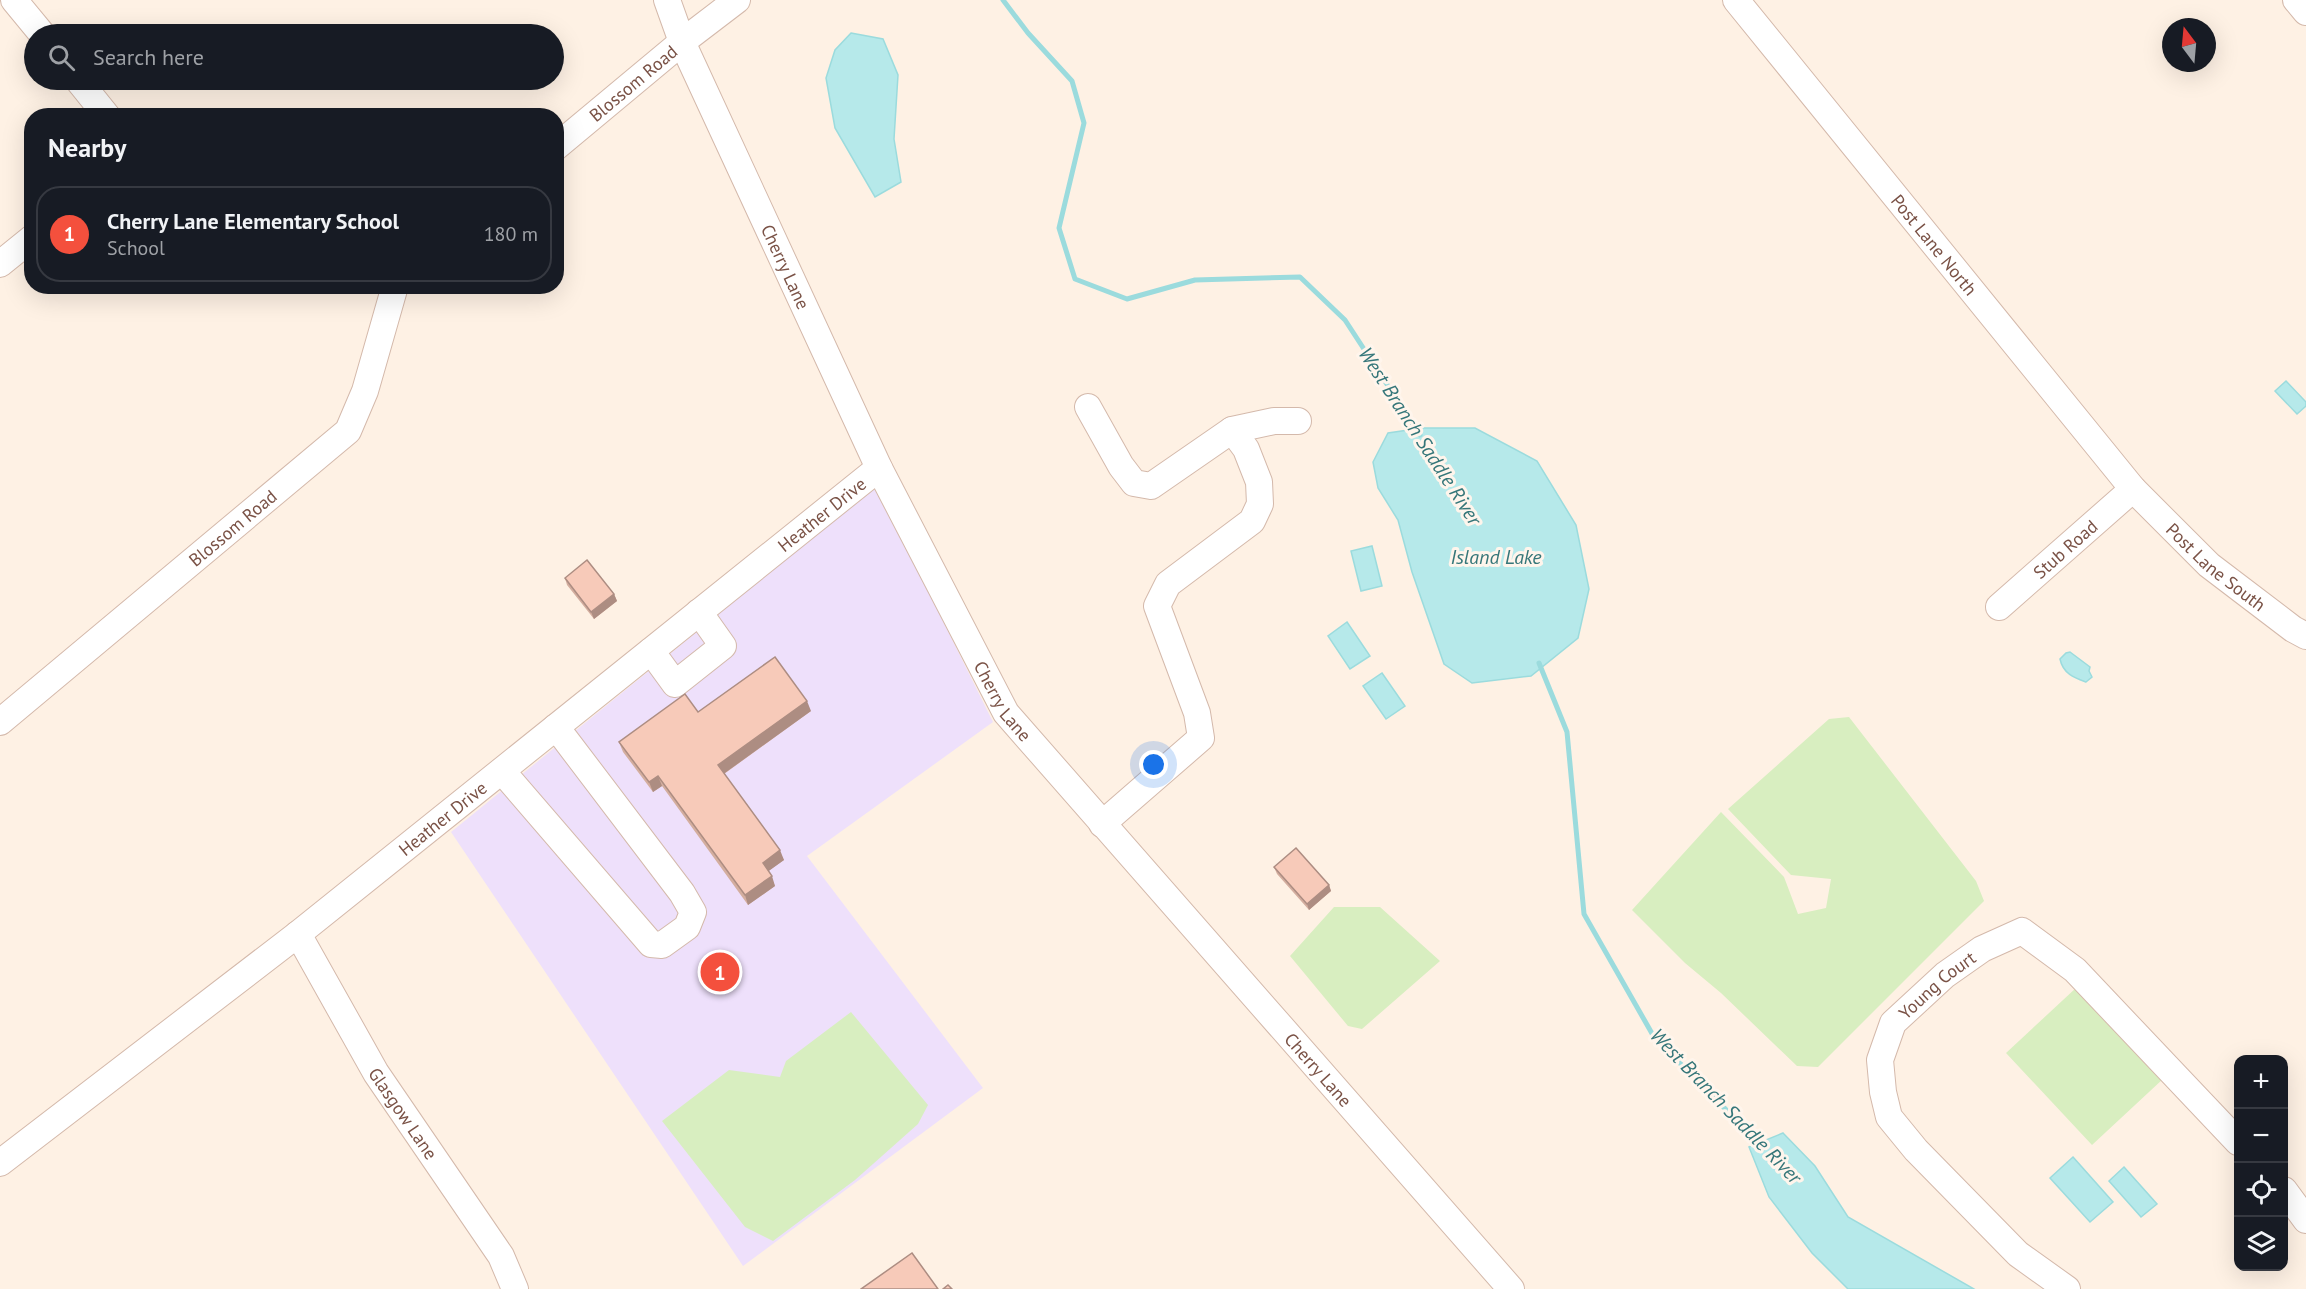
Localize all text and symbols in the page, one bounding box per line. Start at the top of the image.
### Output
north arrow [2162,18,2216,72]
search box [24,24,564,90]
street label: Blossom Road [584,40,682,126]
icon: search [45,41,78,74]
text: Search here [93,43,204,71]
text: Nearby [48,131,126,164]
street label: Post Lane North [1887,189,1982,300]
text: Cherry Lane Elementary School [107,207,399,235]
street label: Cherry Lane [756,220,815,313]
text: 1 [64,221,75,247]
text: 180 m [484,221,538,247]
text: School [107,235,165,261]
water label: West Branch Saddle River [1353,342,1488,531]
street label: Heather Drive [773,472,870,556]
street label: Blossom Road [184,484,281,571]
street label: Stub Road [2028,514,2102,583]
street label: Post Lane South [2162,518,2271,616]
water label: Island Lake [1450,544,1542,570]
street label: Cherry Lane [969,657,1037,746]
your location [1139,750,1168,779]
street label: Heather Drive [394,776,491,860]
street label: Young Court [1894,946,1980,1024]
pin: 1 [700,950,740,994]
water label: West Branch Saddle River [1645,1023,1808,1191]
street label: Cherry Lane [1280,1028,1357,1111]
map controls [2234,1055,2288,1271]
button: + [2234,1055,2288,1109]
street label: Glasgow Lane [364,1063,443,1164]
button: − [2234,1109,2288,1163]
button: locate [2234,1163,2288,1217]
button: layers [2234,1217,2288,1271]

